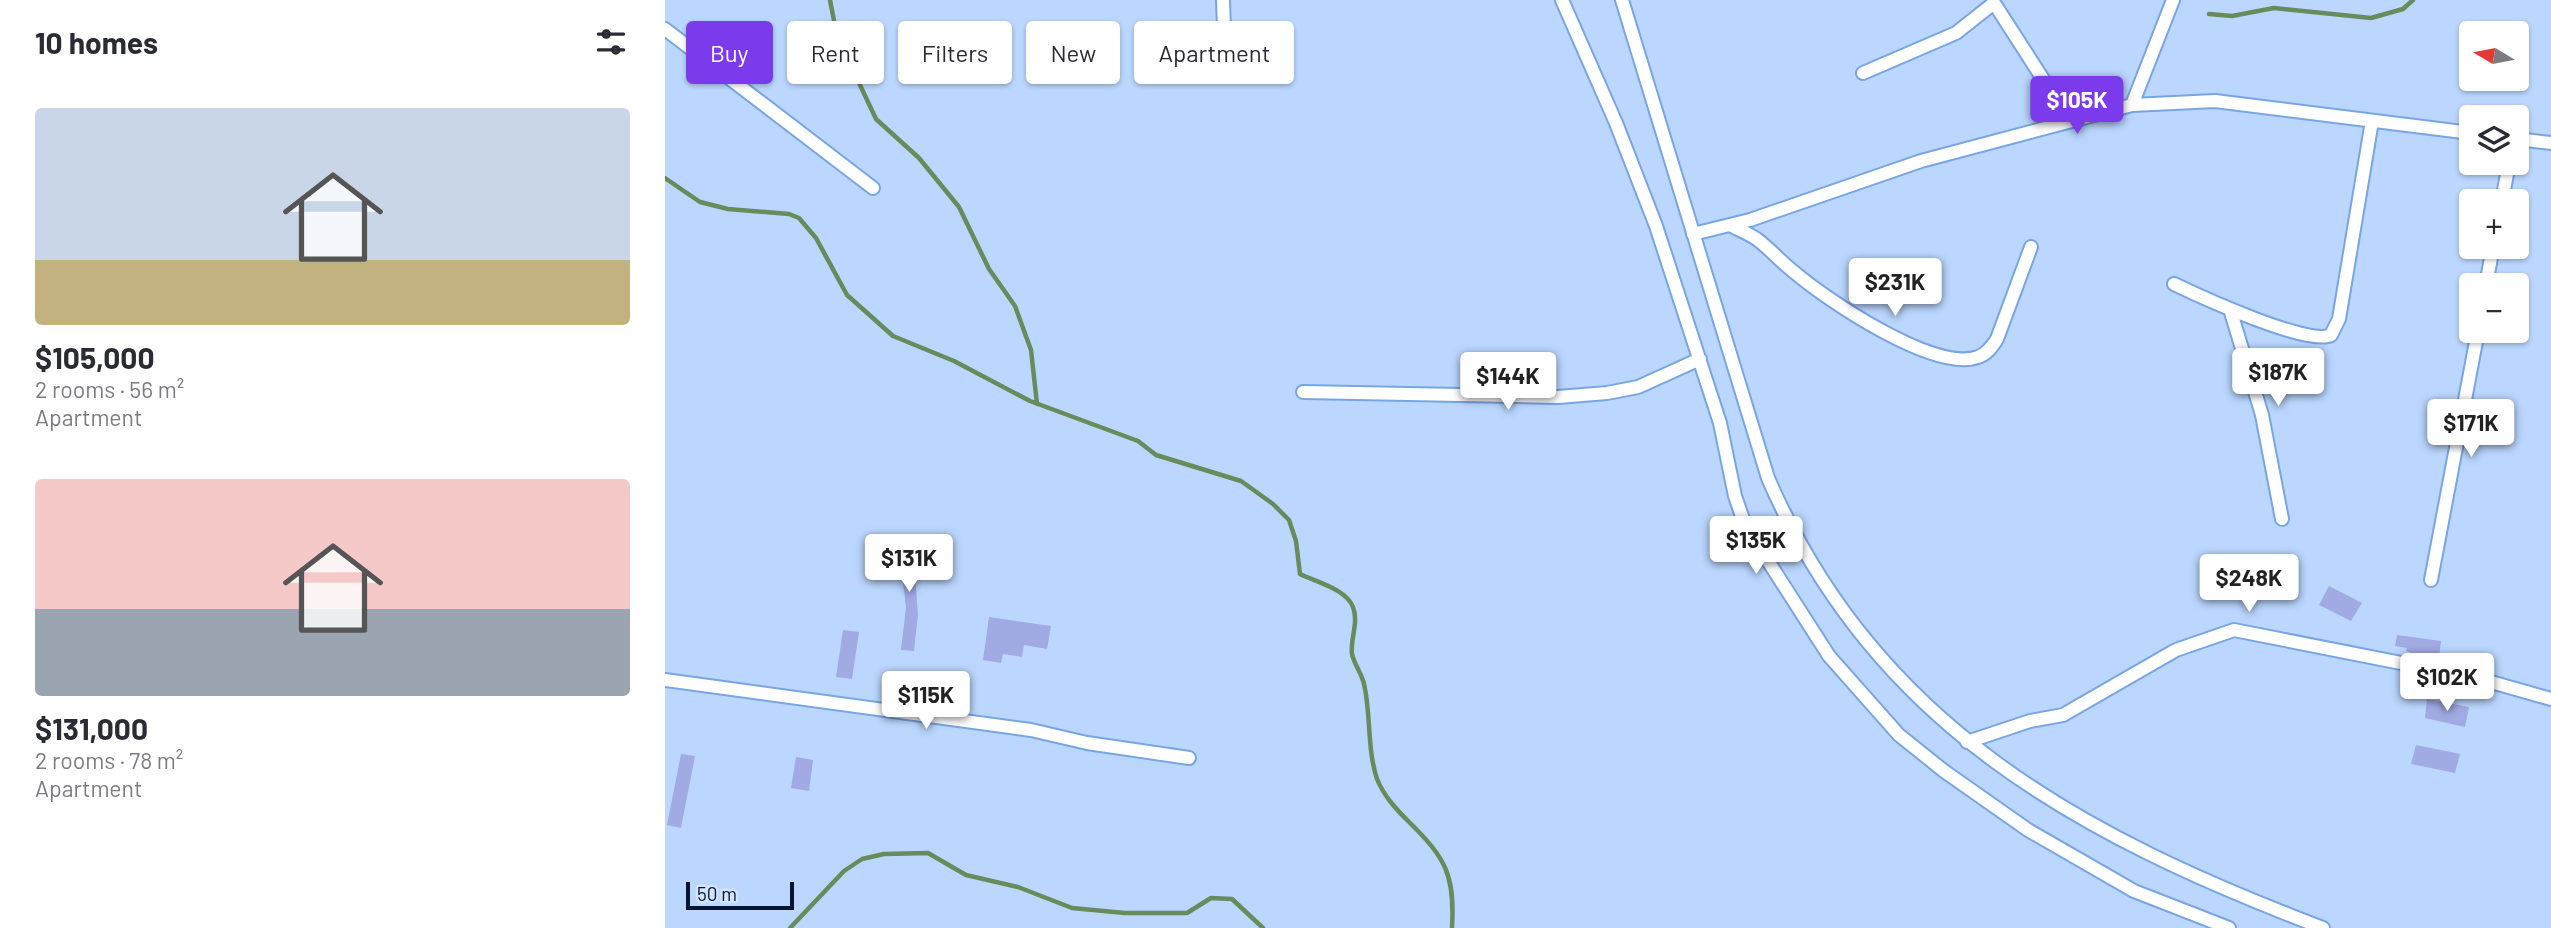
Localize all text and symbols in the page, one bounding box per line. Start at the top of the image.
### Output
chip: Buy [686,21,773,84]
chip: Rent [787,21,884,84]
chip: Filters [898,21,1012,84]
chip: New [1026,21,1120,84]
chip: Apartment [1134,21,1294,84]
north arrow [2459,21,2529,91]
map controls [2459,21,2529,343]
icon: filters [592,23,630,61]
text: 10 homes [35,24,158,60]
pin: $105K [2028,76,2126,136]
text: $105K [2046,85,2108,113]
button: layers [2459,105,2529,175]
icon: home [270,154,396,280]
button: + [2459,189,2529,259]
pin: $231K [1846,258,1944,318]
text: $231K [1865,267,1925,295]
button: − [2459,273,2529,343]
text: $105,000 [35,339,155,375]
pin: $187K [2229,348,2327,408]
pin: $144K [1459,352,1557,412]
text: $187K [2248,357,2308,385]
text: $144K [1476,361,1540,389]
text: 2 rooms · 56 m² [35,375,184,403]
pin: $171K [2422,400,2520,459]
text: Apartment [35,403,142,431]
text: $171K [2443,408,2499,436]
pin: $135K [1707,516,1805,576]
icon: home [270,525,396,651]
text: $135K [1726,525,1786,553]
pin: $131K [860,534,958,594]
text: $131K [881,543,937,571]
pin: $248K [2200,554,2298,614]
text: $248K [2216,563,2282,591]
pin: $102K [2398,654,2496,713]
text: $102K [2416,662,2478,690]
pin: $115K [877,672,975,731]
text: $115K [898,680,954,708]
text: $131,000 [35,710,148,746]
text: 2 rooms · 78 m² [35,746,183,774]
text: Apartment [35,774,142,802]
scale bar [686,879,795,911]
text: 50 m [697,882,737,905]

